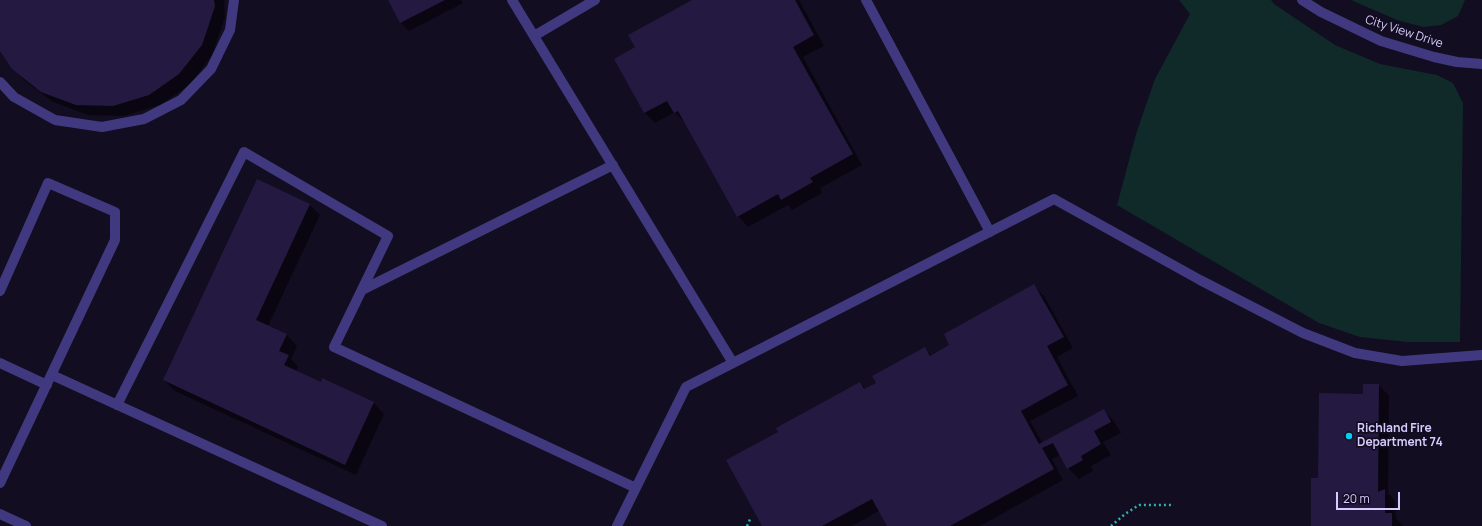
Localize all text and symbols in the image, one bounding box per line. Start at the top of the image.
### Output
street label: City View Drive [1363,13,1445,51]
place label: Richland Fire Department 74 [1357,422,1443,450]
marker: Richland Fire Department 74 [1344,431,1354,441]
scale bar [1338,484,1402,510]
text: 20 m [1343,490,1370,507]

